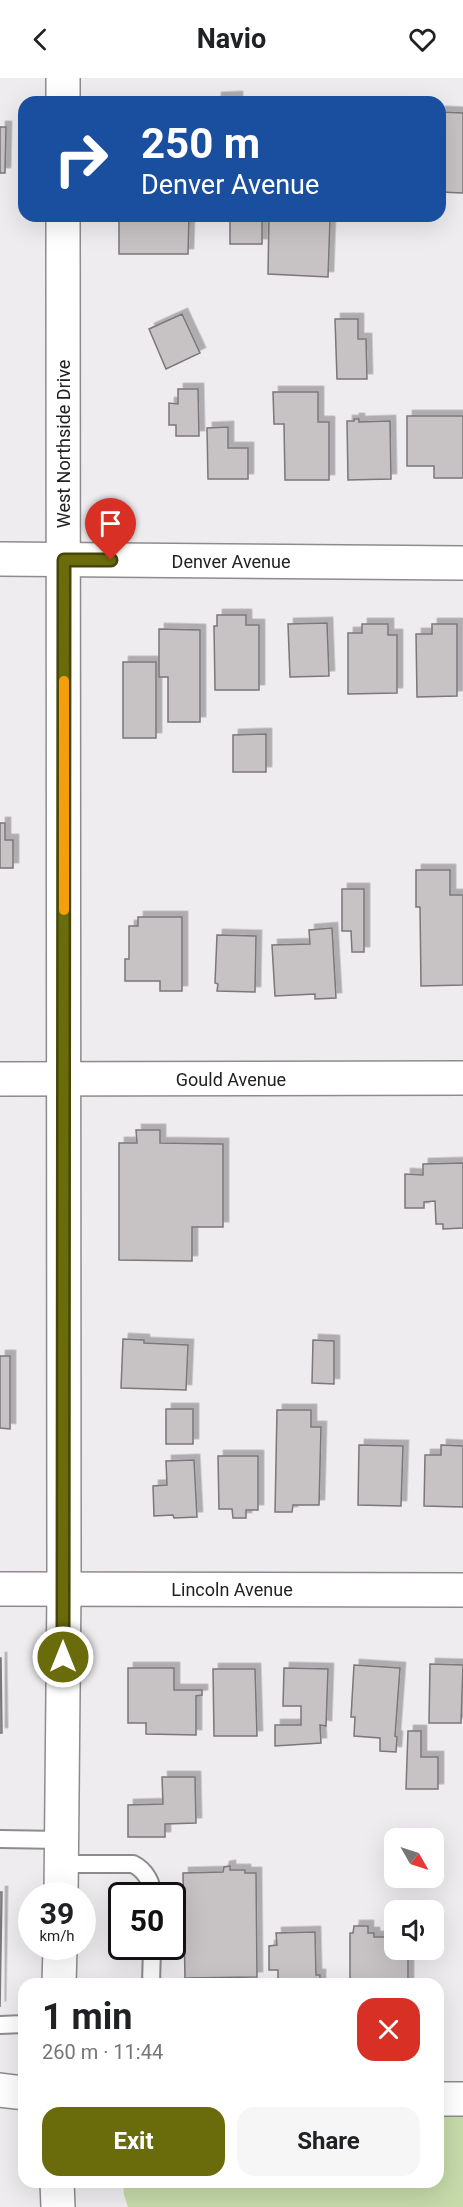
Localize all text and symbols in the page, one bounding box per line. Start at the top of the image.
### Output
icon: back [24,23,57,56]
text: Navio [197,23,266,55]
icon: heart [406,23,439,56]
text: 250 m [141,119,260,168]
icon: right [42,120,120,198]
text: Denver Avenue [141,169,319,201]
street label: West Northside Drive [53,360,74,528]
pin [85,498,136,560]
icon: arrive [94,507,127,540]
street label: Denver Avenue [172,551,290,572]
street label: Gould Avenue [176,1069,286,1090]
street label: Lincoln Avenue [171,1579,293,1600]
position arrow [31,1625,95,1689]
north arrow [384,1828,444,1888]
map controls [384,1828,444,1960]
speed limit sign: 50 [108,1882,186,1960]
text: 39 [40,1896,74,1931]
button: sound [384,1900,444,1960]
text: km/h [39,1927,75,1945]
text: 1 min [42,1996,133,2038]
button: close [357,1998,420,2061]
text: 260 m · 11:44 [42,2040,163,2064]
button: Exit [42,2107,225,2176]
button: Share [237,2107,420,2176]

